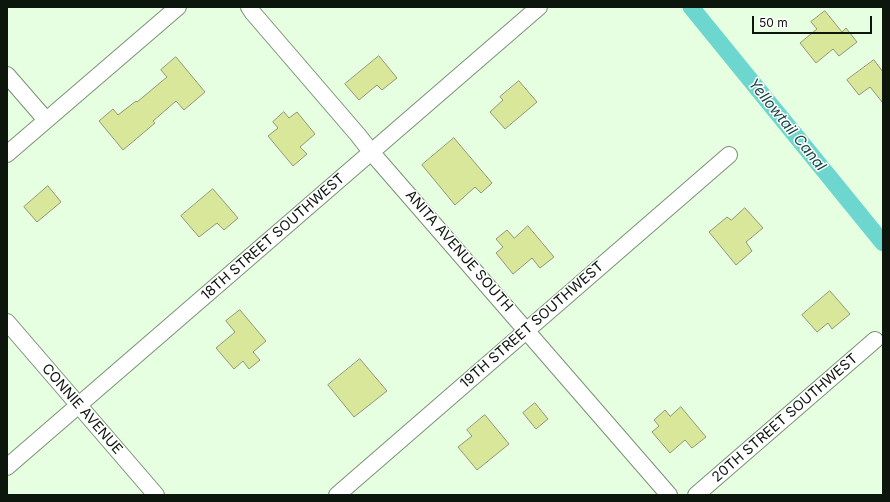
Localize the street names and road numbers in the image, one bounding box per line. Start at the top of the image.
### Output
street label: 18TH STREET SOUTHWEST [198,170,348,304]
street label: ANITA AVENUE SOUTH [402,187,516,315]
street label: 19TH STREET SOUTHWEST [457,258,607,392]
street label: 20TH STREET SOUTHWEST [709,350,861,486]
street label: CONNIE AVENUE [38,360,126,458]

